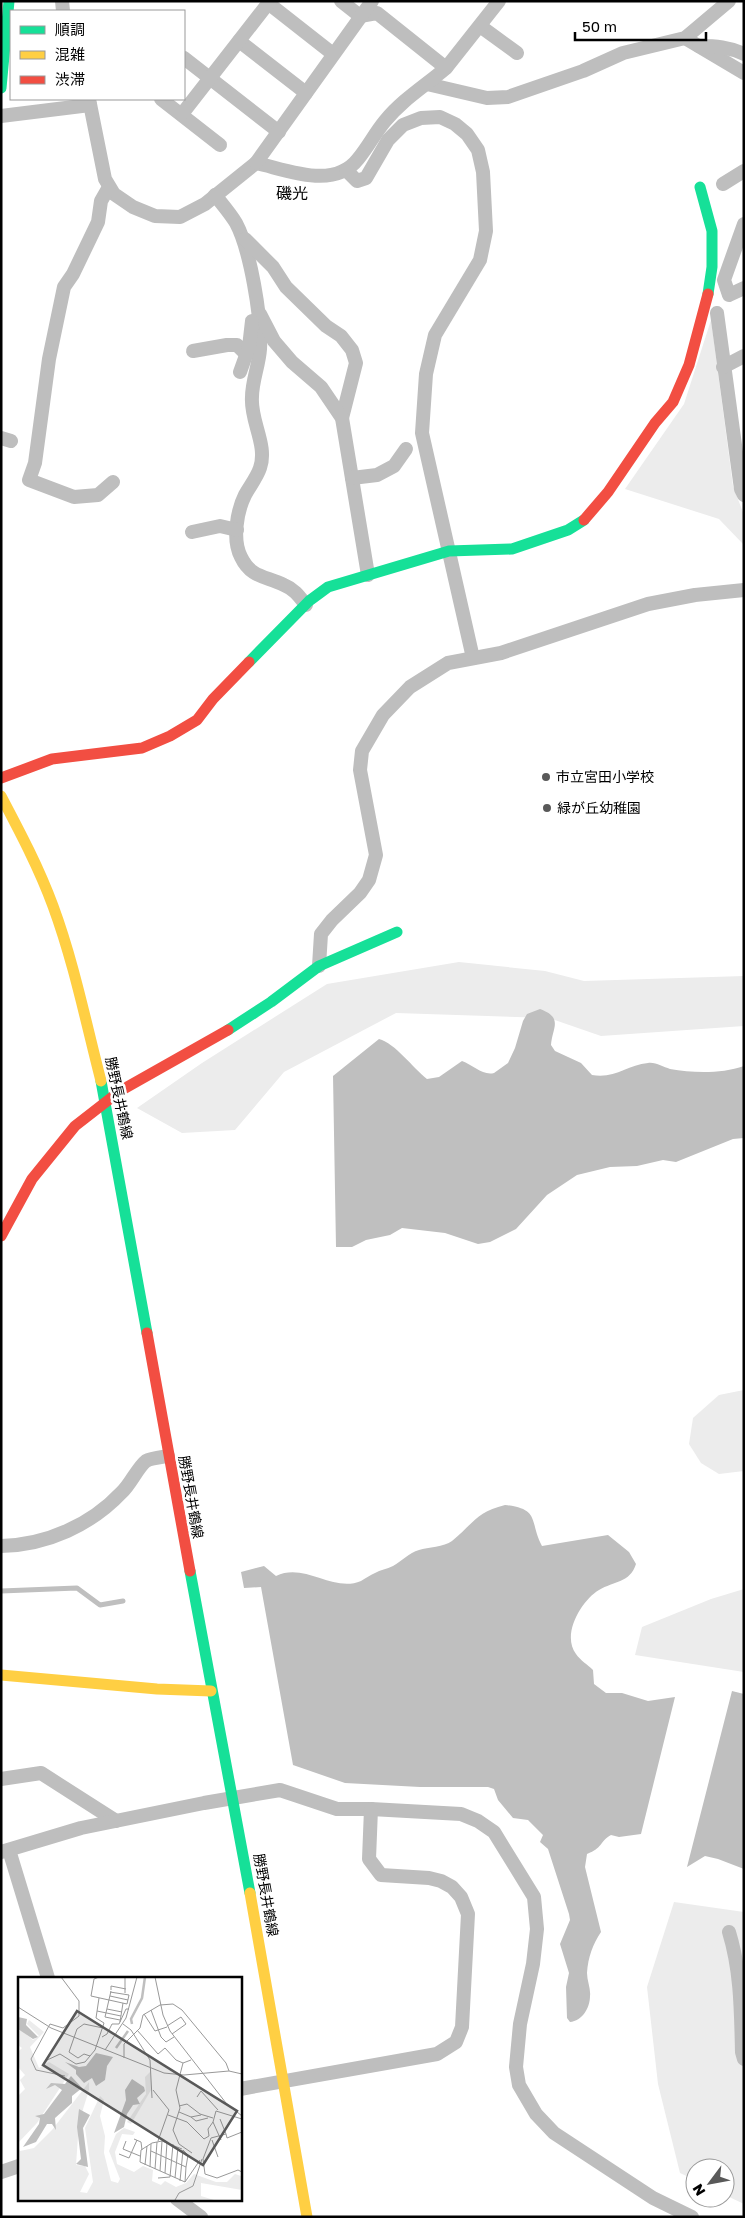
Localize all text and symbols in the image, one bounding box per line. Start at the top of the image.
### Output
legend [10,10,185,100]
scale bar [575,10,706,42]
text: 50 m [582,17,617,35]
text: 順調 [55,20,85,38]
text: 混雑 [55,45,85,63]
text: 渋滞 [55,70,85,88]
district label: 磯光 [276,183,308,203]
place label: 市立宮田小学校 [556,768,654,785]
marker: 市立宮田小学校 [540,771,552,783]
place label: 緑が丘幼稚園 [557,799,641,816]
marker: 緑が丘幼稚園 [541,802,553,814]
street label: 勝野長井鶴線 [102,1055,137,1141]
street label: 勝野長井鶴線 [176,1454,207,1540]
street label: 勝野長井鶴線 [251,1852,282,1938]
inset map [18,1977,241,2200]
north arrow [685,2158,735,2208]
text: N [689,2181,709,2199]

